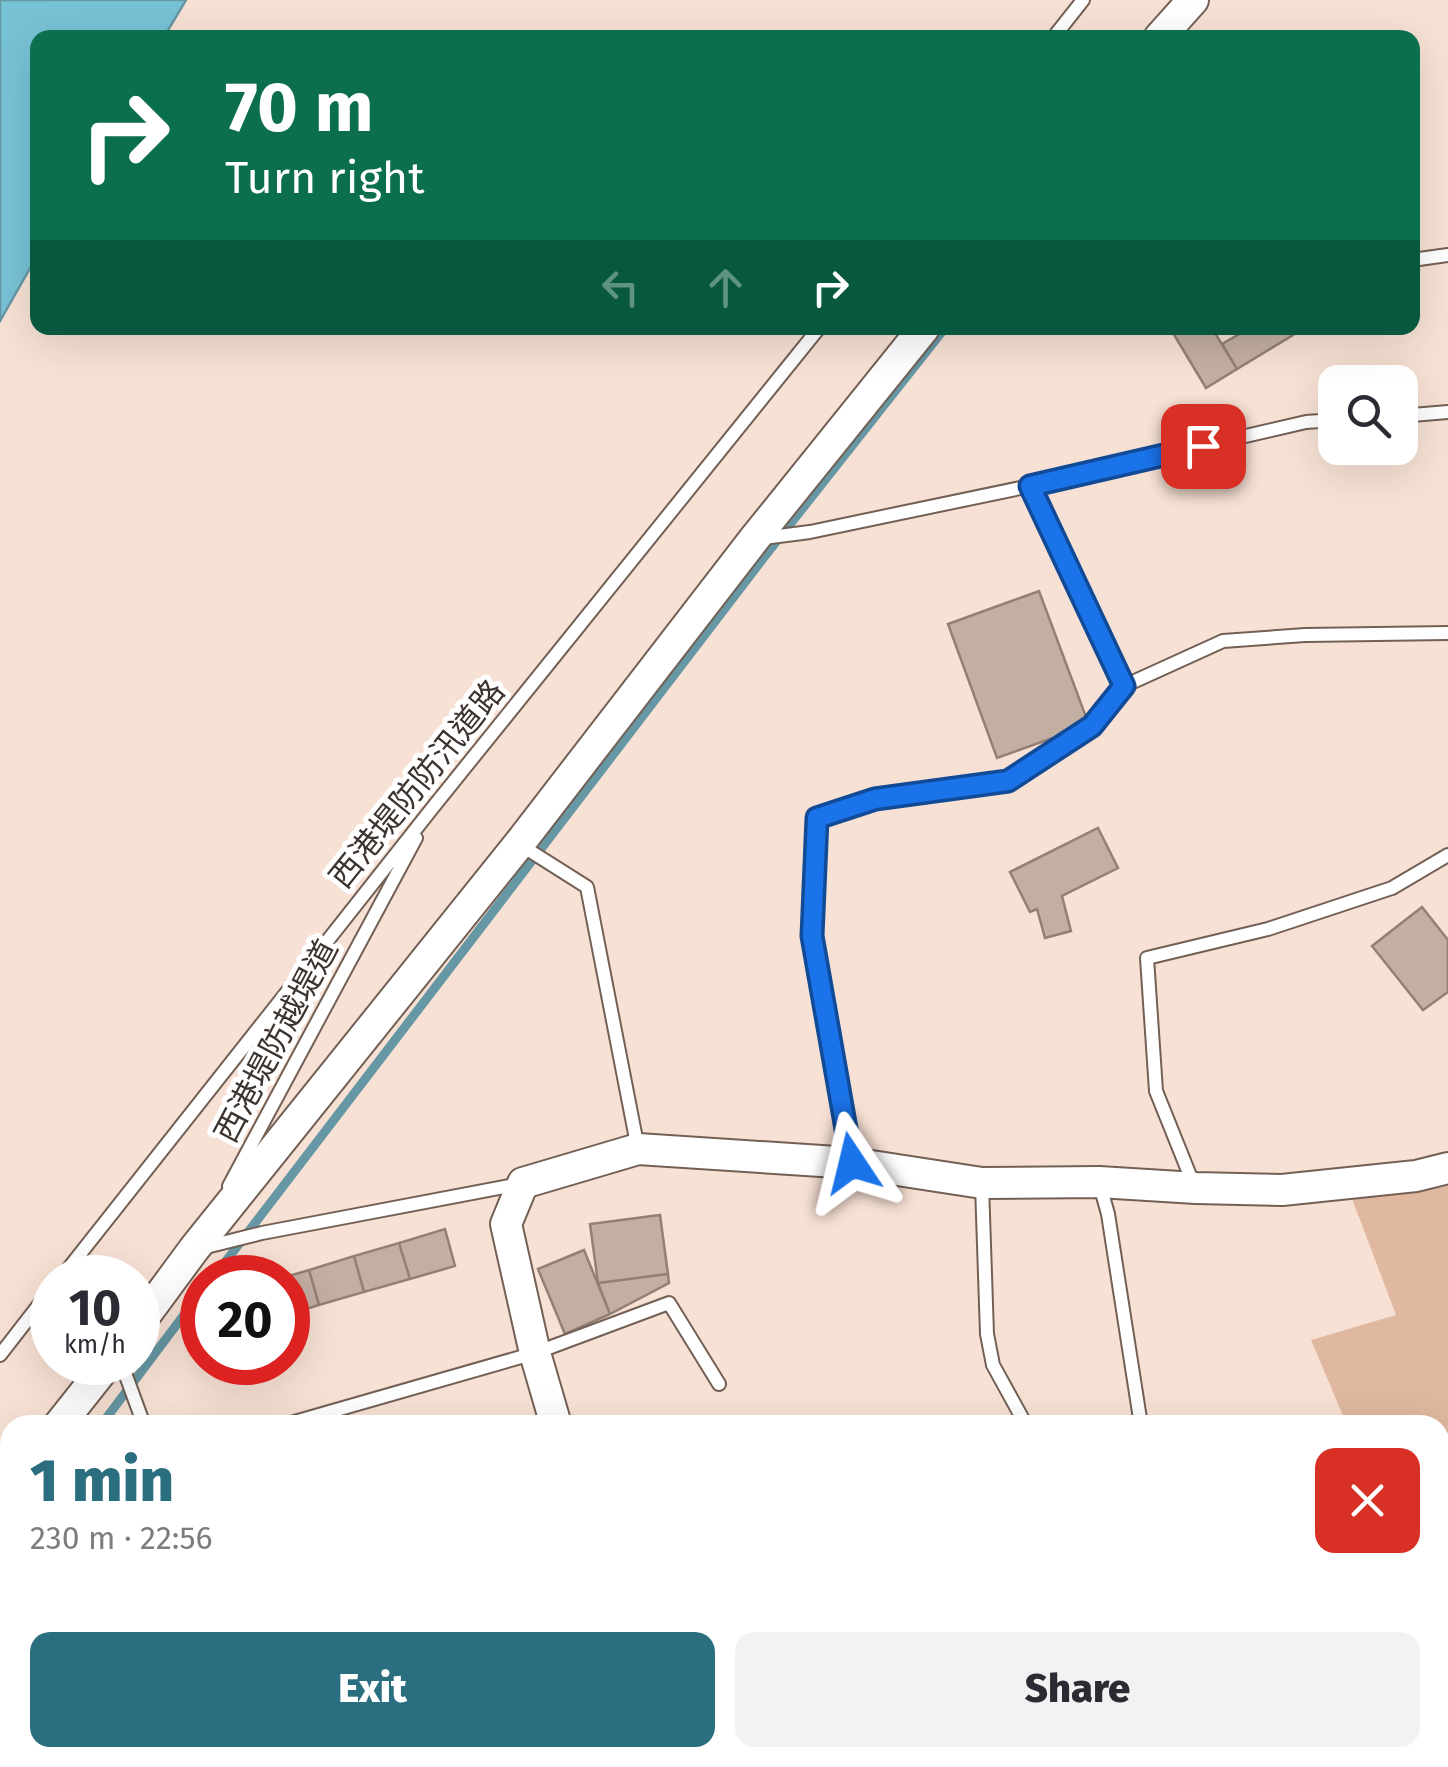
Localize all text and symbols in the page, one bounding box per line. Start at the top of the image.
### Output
text: 70 m [225,66,374,150]
icon: right [60,70,190,200]
text: Turn right [225,151,424,205]
icon: left [593,260,648,315]
icon: ahead [698,260,753,315]
icon: right [803,260,858,315]
map controls [1318,365,1418,465]
button: search [1318,365,1418,465]
pin [1161,404,1246,489]
icon: arrive [1176,419,1231,474]
street label: 西港堤防防汛道路 [322,673,512,895]
street label: 西港堤防越堤道 [207,933,345,1149]
position arrow [800,1111,904,1215]
speed limit sign: 20 [180,1255,310,1385]
text: 10 [69,1278,121,1338]
text: km/h [64,1330,126,1360]
text: 1 min [30,1445,174,1517]
button: close [1315,1448,1420,1553]
text: 230 m · 22:56 [30,1519,213,1557]
button: Exit [30,1632,715,1747]
button: Share [735,1632,1420,1747]

